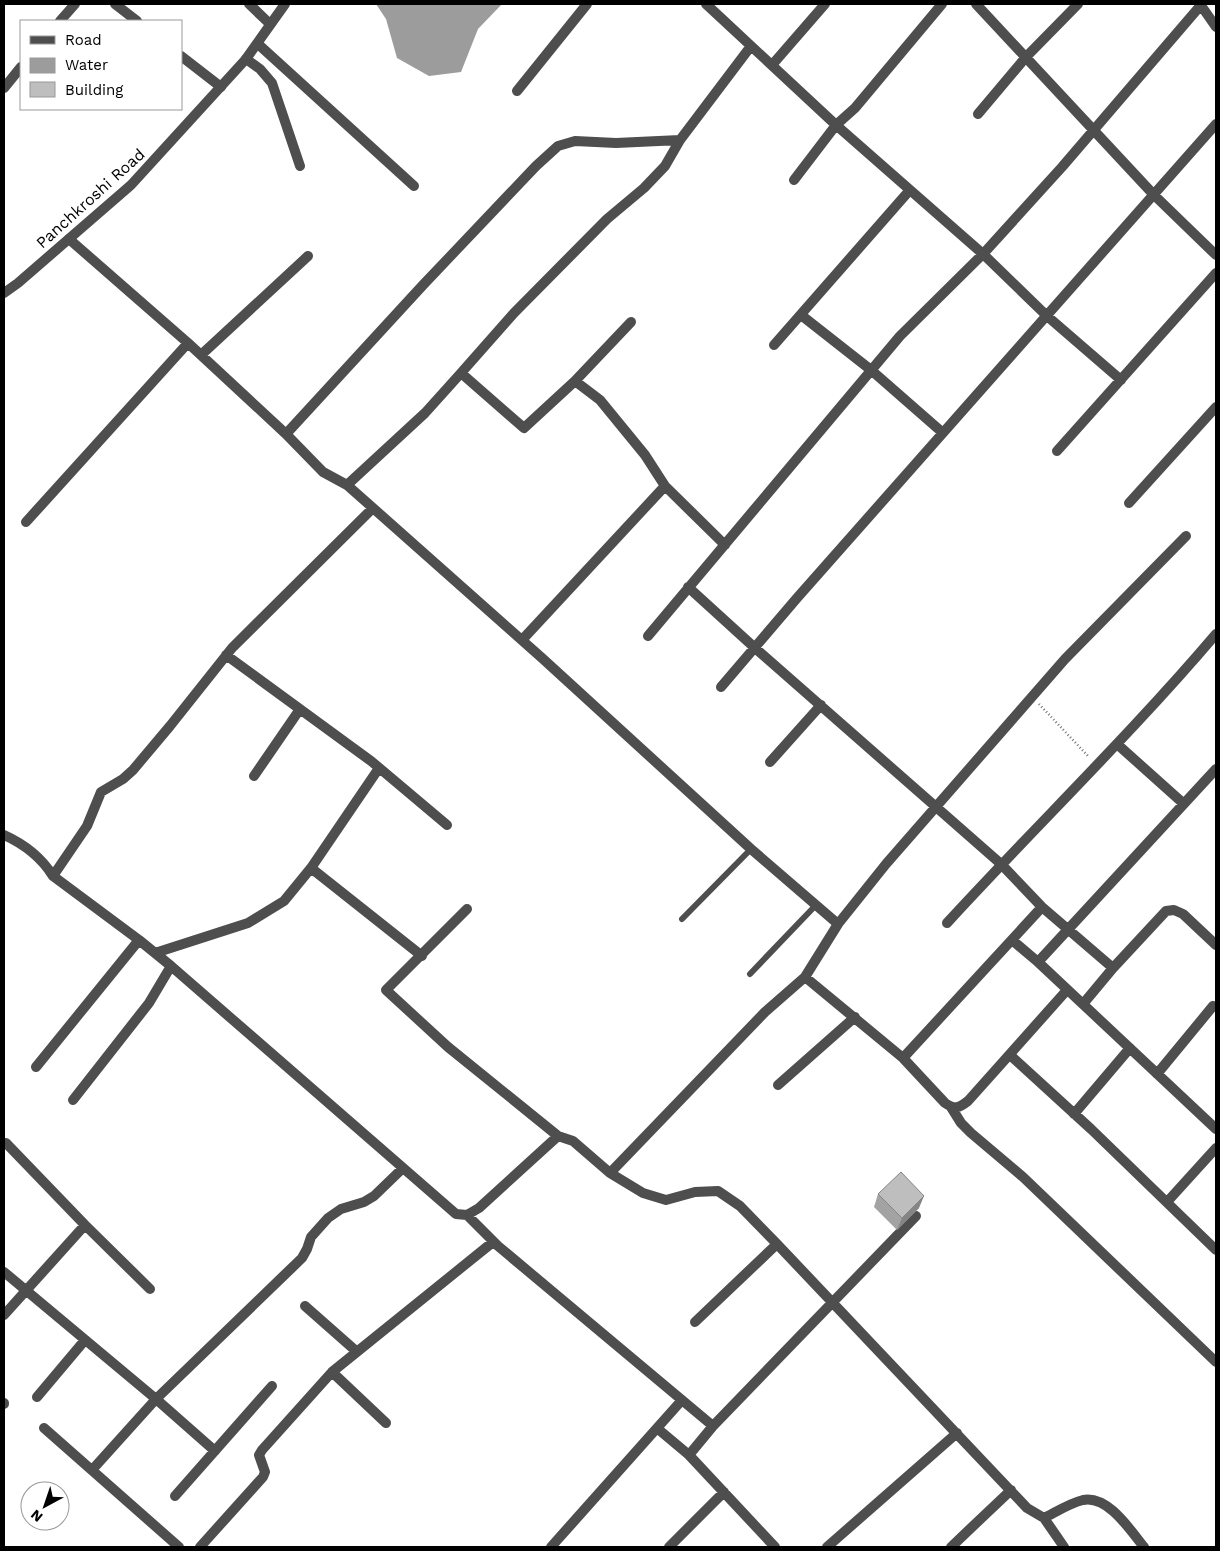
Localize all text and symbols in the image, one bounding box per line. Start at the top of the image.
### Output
legend [20,20,182,110]
text: Road [65,31,102,49]
text: Water [65,56,108,74]
text: Building [65,81,123,99]
street label: Panchkroshi Road [32,145,149,252]
north arrow [20,1481,70,1531]
text: N [28,1506,46,1525]

